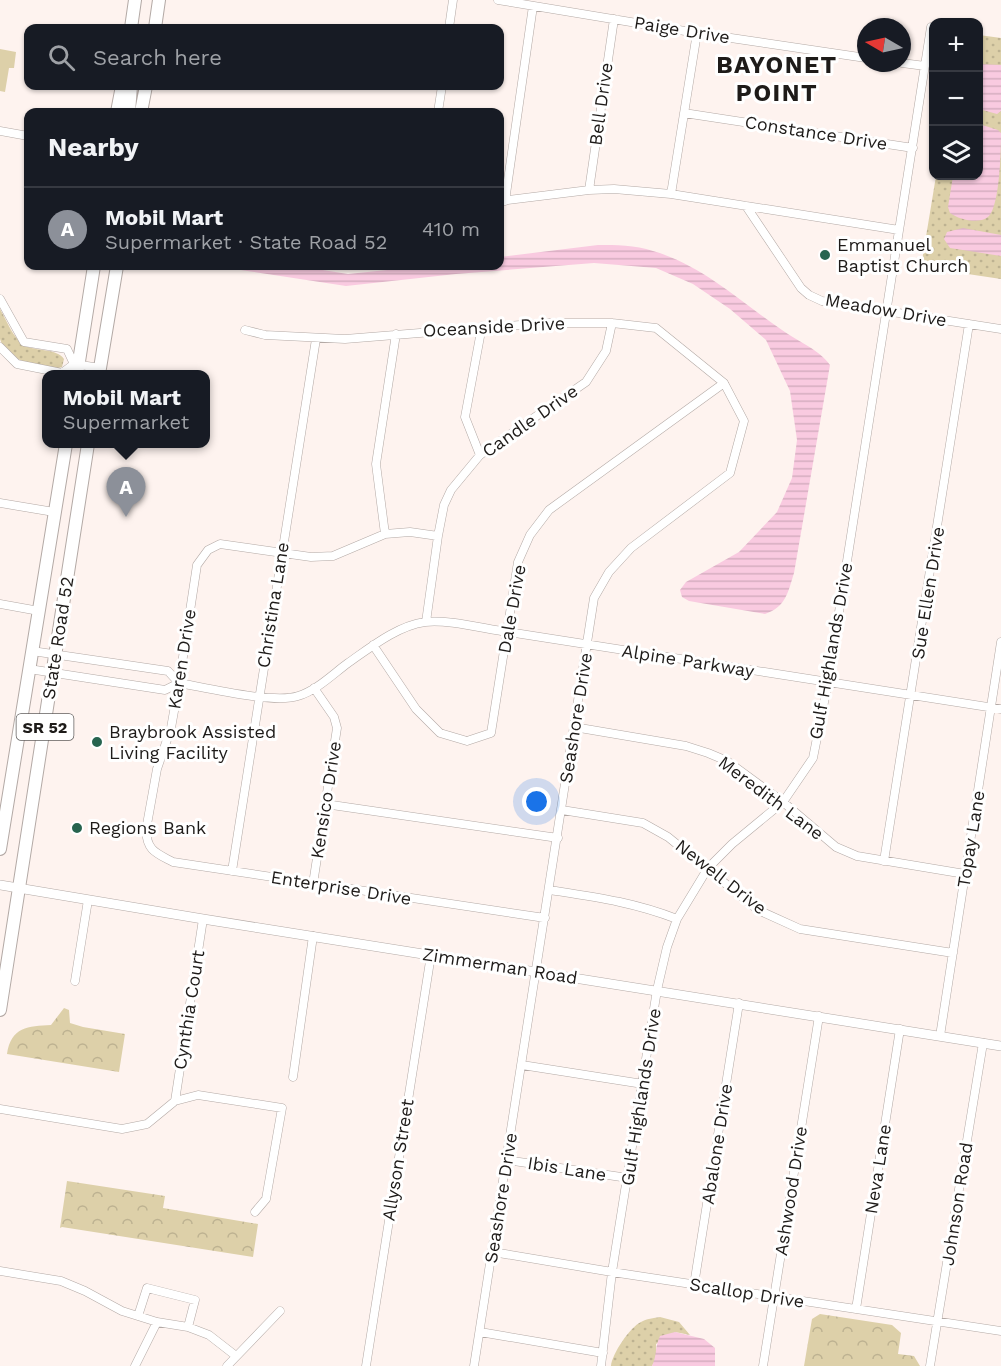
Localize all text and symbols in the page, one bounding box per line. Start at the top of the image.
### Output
street label: Paige Drive [633,12,732,47]
north arrow [857,18,911,72]
map controls [929,18,983,180]
button: + [929,18,983,72]
search box [24,24,504,90]
icon: search [45,41,78,74]
text: Search here [93,45,222,70]
district label: BAYONET POINT [716,51,838,107]
street label: Bell Drive [584,61,617,147]
button: − [929,72,983,126]
street label: Constance Drive [743,111,889,154]
button: layers [929,126,983,180]
text: Nearby [48,132,139,162]
text: Mobil Mart [105,205,223,230]
text: A [61,217,74,241]
text: 410 m [422,217,480,241]
text: Supermarket · State Road 52 [105,230,387,254]
place label: Emmanuel Baptist Church [837,234,968,276]
marker: Emmanuel Baptist Church [818,248,832,262]
street label: Meadow Drive [824,288,949,331]
street label: Oceanside Drive [422,312,565,341]
popup [42,370,210,448]
street label: Candle Drive [478,380,582,461]
text: Mobil Mart [63,385,181,410]
text: Supermarket [63,410,189,434]
pin: A [106,468,146,517]
street label: Sue Ellen Drive [907,525,948,661]
street label: Christina Lane [252,541,293,669]
street label: Gulf Highlands Drive [805,561,856,741]
street label: Dale Drive [493,563,530,655]
street label: State Road 52 [37,575,78,701]
street label: Karen Drive [163,607,200,711]
street label: Alpine Parkway [620,640,756,681]
street label: Seashore Drive [555,651,596,785]
road number: SR 52 [16,714,74,740]
place label: Braybrook Assisted Living Facility [109,721,276,763]
marker: Braybrook Assisted Living Facility [90,735,104,749]
street label: Kensico Drive [306,740,345,860]
street label: Meredith Lane [714,751,828,844]
your location [522,787,551,816]
street label: Topay Lane [952,789,989,889]
place label: Regions Bank [89,817,206,838]
marker: Regions Bank [70,821,84,835]
street label: Newell Drive [672,835,771,919]
street label: Enterprise Drive [269,866,413,909]
street label: Zimmerman Road [421,943,579,988]
street label: Cynthia Court [169,948,208,1071]
street label: Gulf Highlands Drive [616,1007,665,1187]
street label: Abalone Drive [697,1082,736,1206]
street label: Allyson Street [377,1097,418,1222]
street label: Neva Lane [860,1122,895,1215]
street label: Ashwood Drive [770,1125,811,1257]
street label: Seashore Drive [480,1131,521,1265]
street label: Johnson Road [936,1141,977,1267]
street label: Ibis Lane [526,1152,608,1185]
street label: Scallop Drive [688,1273,806,1312]

